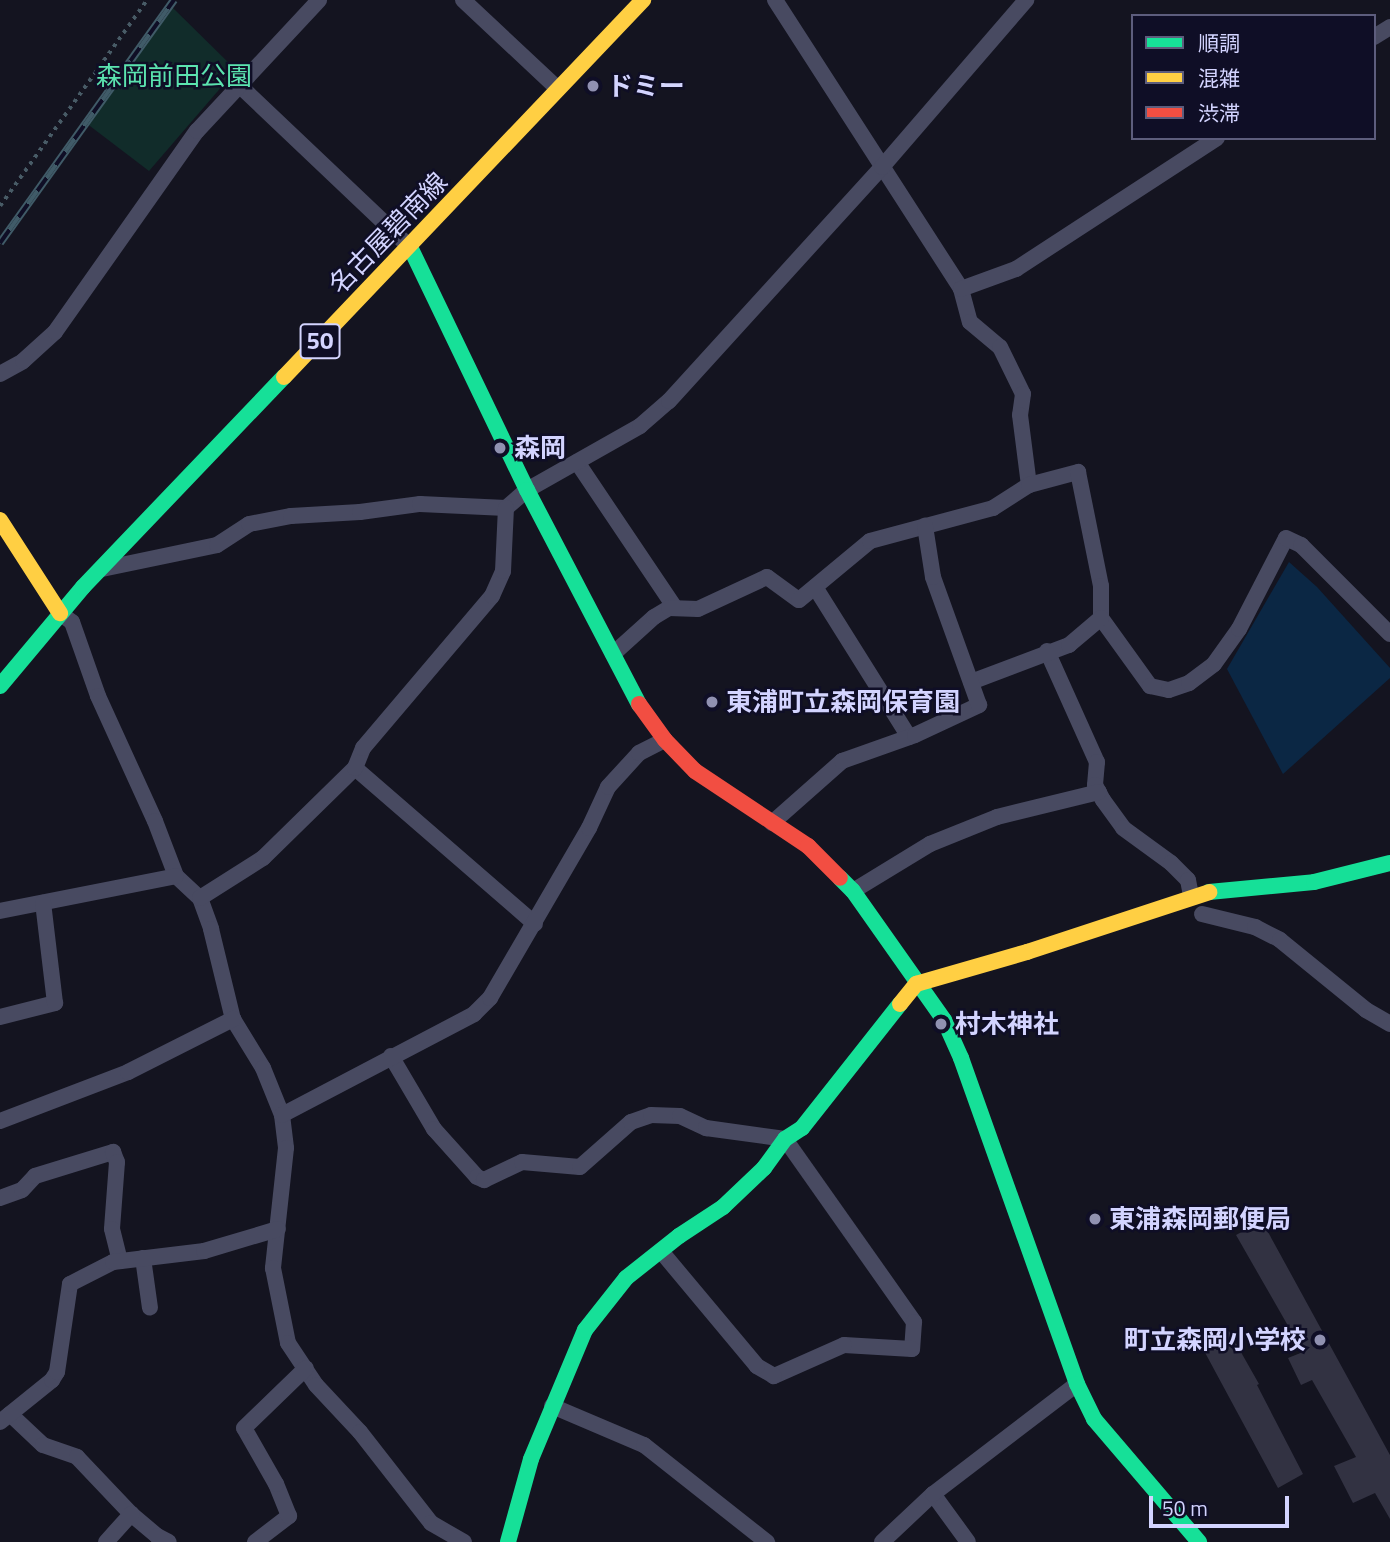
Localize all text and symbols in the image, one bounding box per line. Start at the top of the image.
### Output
legend [1131,14,1376,140]
text: 順調 [1198,27,1240,59]
park label: 森岡前田公園 [96,60,252,92]
text: 混雑 [1198,62,1240,94]
place label: ドミー [607,70,685,102]
marker: ドミー [585,78,601,94]
text: 渋滞 [1198,97,1240,129]
street label: 名古屋碧南線 [323,166,453,300]
road number: 50 [299,320,341,362]
place label: 森岡 [514,432,566,464]
marker: 森岡 [492,440,508,456]
place label: 東浦町立森岡保育園 [726,686,960,718]
marker: 東浦町立森岡保育園 [704,694,720,710]
place label: 村木神社 [955,1008,1059,1040]
marker: 村木神社 [933,1016,949,1032]
place label: 東浦森岡郵便局 [1109,1203,1291,1235]
marker: 東浦森岡郵便局 [1087,1211,1103,1227]
place label: 町立森岡小学校 [1124,1324,1306,1356]
marker: 町立森岡小学校 [1312,1332,1328,1348]
scale bar [1152,1482,1292,1526]
text: 50 m [1162,1492,1208,1524]

